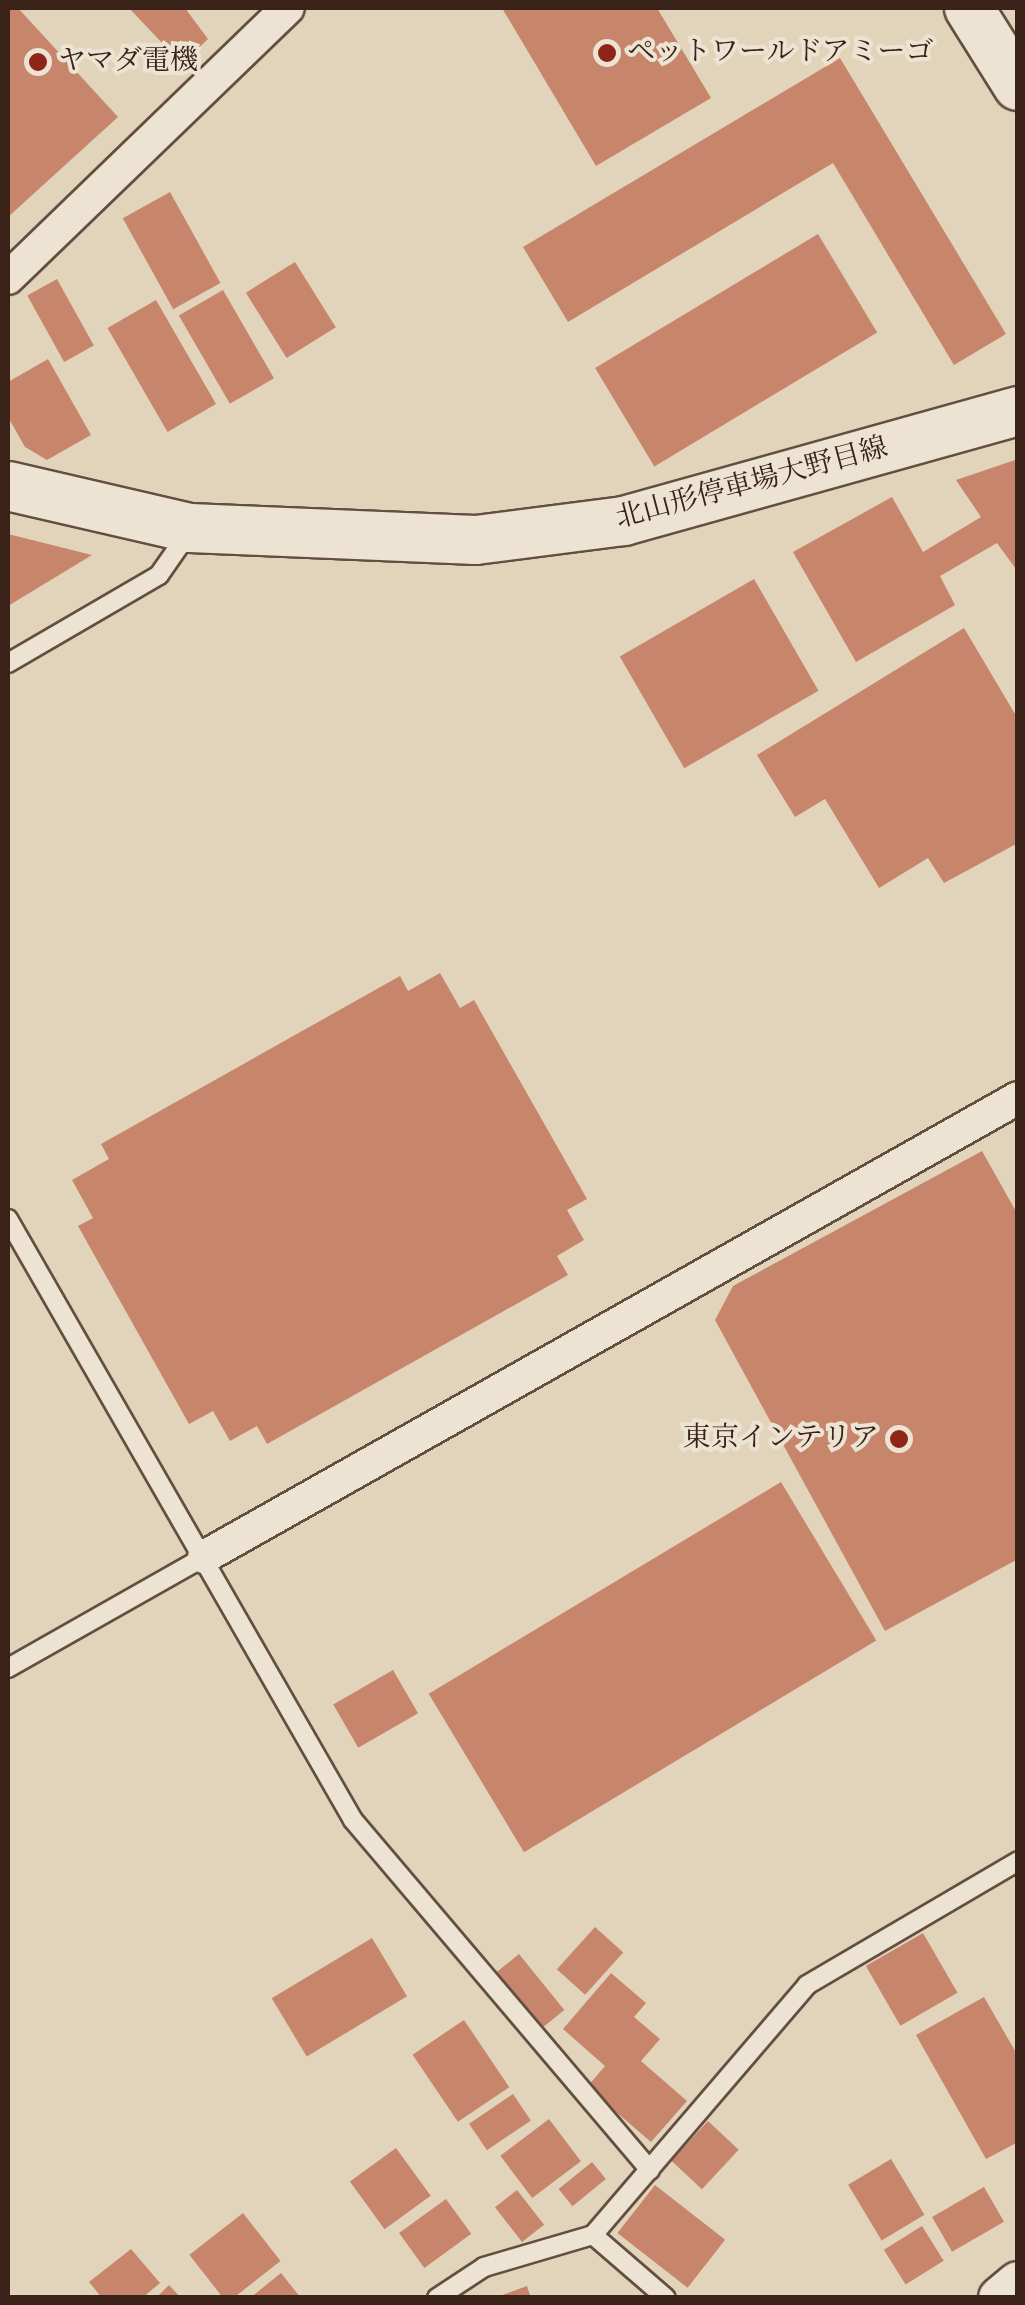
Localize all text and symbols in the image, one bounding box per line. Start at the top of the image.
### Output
place label: ペットワールドアミーゴ [627,36,935,70]
marker: ペットワールドアミーゴ [596,42,618,64]
place label: ヤマダ電機 [58,45,198,79]
marker: ヤマダ電機 [27,51,49,73]
street label: 北山形停車場大野目線 [612,432,892,536]
place label: 東京インテリア [683,1422,879,1456]
marker: 東京インテリア [888,1428,910,1450]

